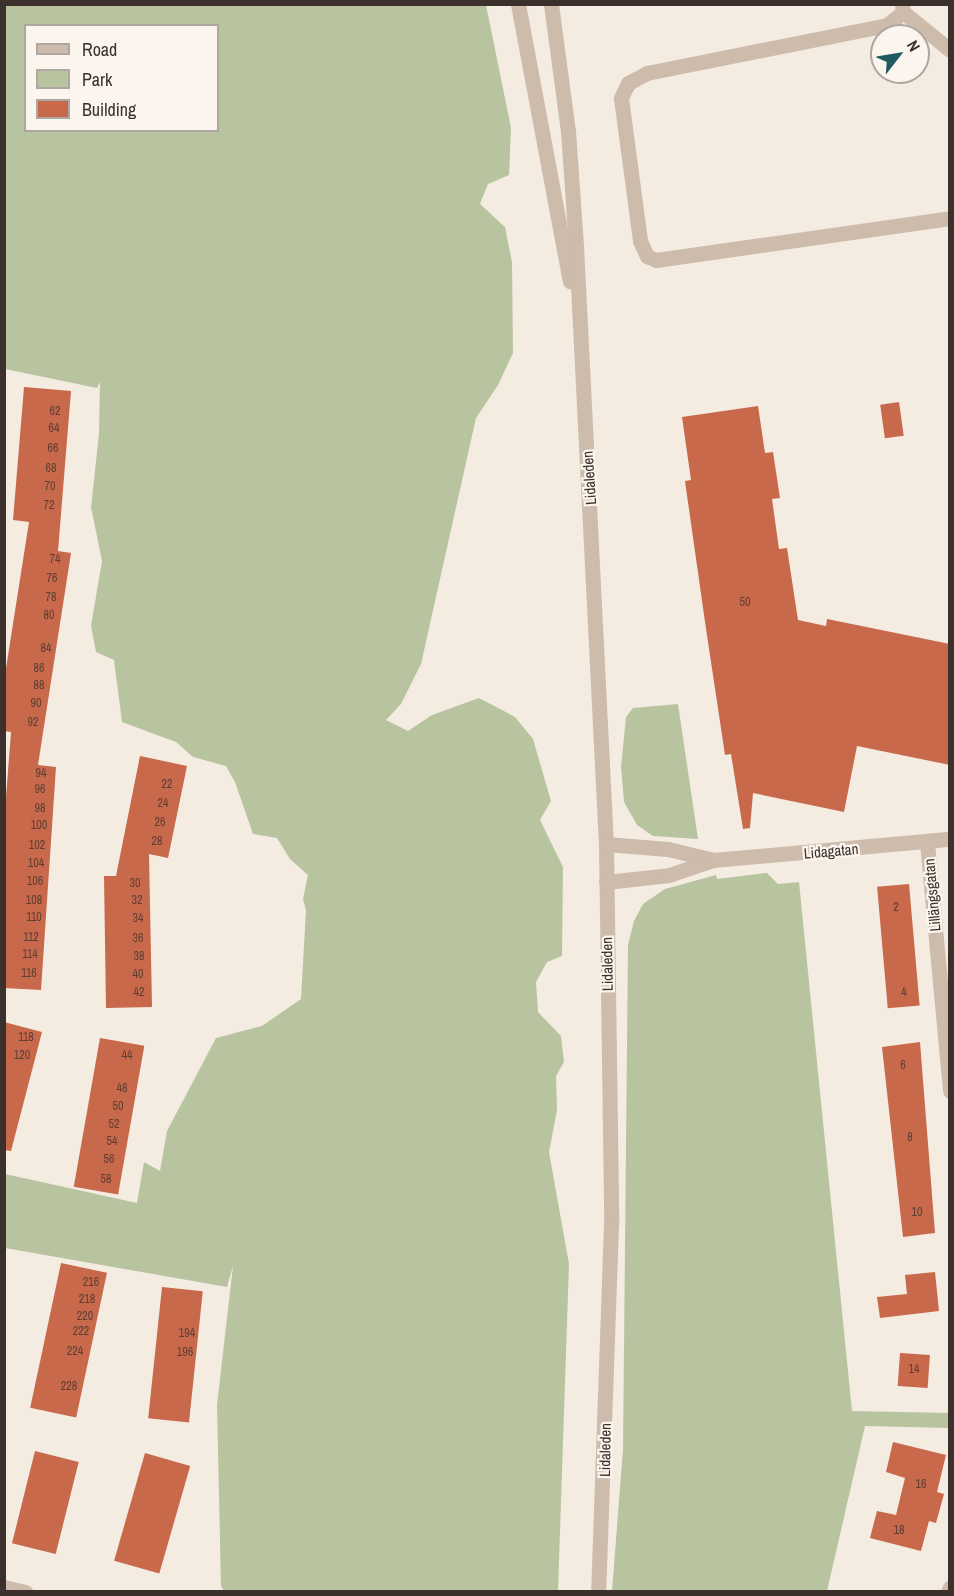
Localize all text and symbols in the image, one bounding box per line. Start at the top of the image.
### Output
legend [24,24,219,132]
north arrow [870,24,930,84]
text: N [902,36,926,55]
text: Road [82,37,117,62]
text: Park [82,67,112,92]
text: Building [82,97,136,122]
house number: 62 [50,405,60,419]
house number: 64 [49,422,59,436]
house number: 66 [48,442,58,456]
street label: Lidaleden [578,450,600,506]
house number: 68 [46,462,56,476]
house number: 70 [45,480,55,494]
house number: 72 [44,499,54,513]
house number: 74 [50,553,60,567]
house number: 76 [47,572,57,586]
house number: 78 [46,591,56,605]
house number: 50 [740,596,750,610]
house number: 80 [44,609,54,623]
house number: 84 [41,642,51,656]
house number: 86 [34,662,44,676]
house number: 88 [34,679,44,693]
house number: 90 [31,697,41,711]
house number: 92 [28,716,38,730]
house number: 94 [36,767,46,781]
house number: 22 [162,778,172,792]
house number: 96 [35,783,45,797]
house number: 24 [158,797,168,811]
house number: 98 [35,802,45,816]
house number: 26 [155,816,165,830]
house number: 100 [31,819,47,833]
house number: 28 [152,835,162,849]
house number: 102 [29,839,45,853]
street label: Lidagatan [803,840,859,862]
house number: 104 [28,857,44,871]
street label: Lillängsgatan [920,858,944,932]
house number: 106 [27,875,43,889]
house number: 30 [130,877,140,891]
house number: 108 [26,894,42,908]
house number: 32 [132,894,142,908]
house number: 2 [893,901,899,915]
house number: 110 [26,911,42,925]
house number: 34 [133,912,143,926]
house number: 112 [23,931,39,945]
house number: 36 [133,932,143,946]
street label: Lidaleden [598,937,616,991]
house number: 114 [22,948,38,962]
house number: 38 [134,950,144,964]
house number: 116 [21,967,37,981]
house number: 40 [133,968,143,982]
house number: 42 [134,986,144,1000]
house number: 4 [901,986,907,1000]
house number: 118 [18,1031,34,1045]
house number: 120 [14,1049,30,1063]
house number: 44 [122,1049,132,1063]
house number: 6 [900,1059,906,1073]
house number: 48 [117,1082,127,1096]
house number: 50 [113,1100,123,1114]
house number: 52 [109,1118,119,1132]
house number: 8 [907,1131,913,1145]
house number: 54 [107,1135,117,1149]
house number: 56 [104,1153,114,1167]
house number: 58 [101,1173,111,1187]
house number: 10 [912,1206,922,1220]
house number: 216 [83,1276,99,1290]
house number: 218 [79,1293,95,1307]
house number: 220 [77,1310,93,1324]
house number: 222 [73,1325,89,1339]
house number: 194 [179,1327,195,1341]
house number: 224 [67,1345,83,1359]
house number: 196 [177,1346,193,1360]
house number: 14 [909,1363,919,1377]
house number: 228 [61,1380,77,1394]
street label: Lidaleden [596,1423,614,1477]
house number: 16 [916,1478,926,1492]
house number: 18 [894,1524,904,1538]

